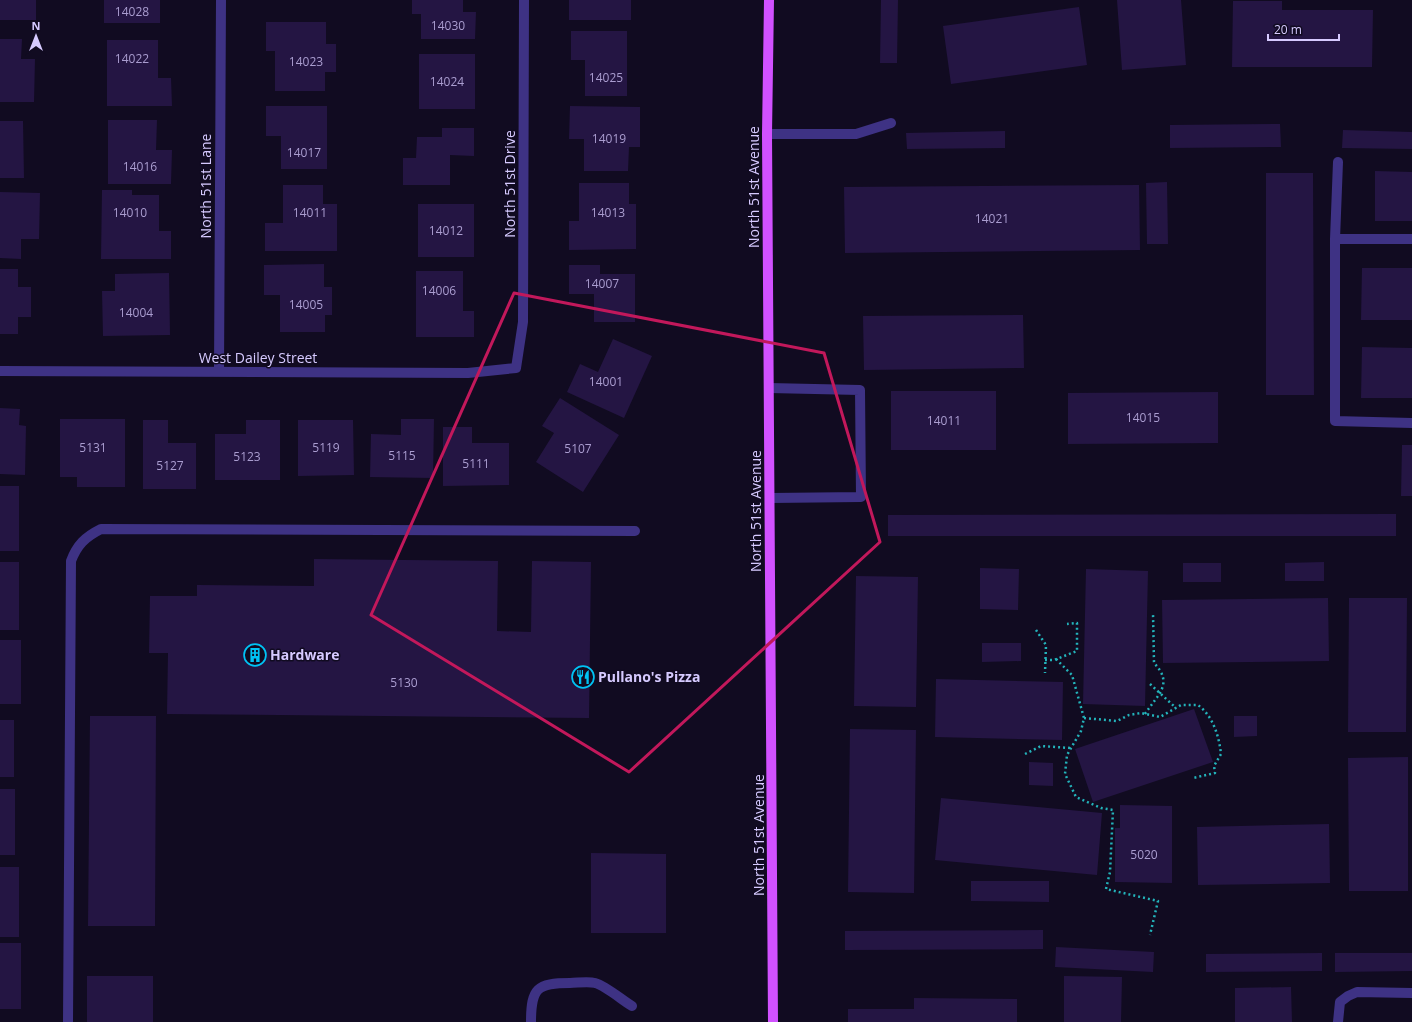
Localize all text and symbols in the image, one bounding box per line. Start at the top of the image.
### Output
house number: 14028 [115,3,149,20]
north arrow [16,16,56,56]
scale bar [1268,16,1339,42]
house number: 14030 [431,17,465,34]
text: N [32,18,40,33]
text: 20 m [1274,21,1302,38]
house number: 14022 [115,50,149,67]
house number: 14023 [289,53,323,70]
house number: 14025 [589,69,623,86]
house number: 14024 [430,73,464,90]
street label: North 51st Avenue [744,126,763,248]
street label: North 51st Drive [500,130,519,238]
house number: 14019 [592,130,626,147]
street label: North 51st Lane [196,133,215,238]
house number: 14017 [287,144,321,161]
house number: 14016 [123,158,157,175]
house number: 14010 [113,204,147,221]
house number: 14011 [293,204,327,221]
house number: 14013 [591,204,625,221]
house number: 14021 [975,210,1009,227]
house number: 14012 [429,222,463,239]
house number: 14007 [585,275,619,292]
house number: 14006 [422,282,456,299]
house number: 14005 [289,296,323,313]
house number: 14004 [119,304,153,321]
street label: West Dailey Street [199,348,317,367]
house number: 14001 [589,373,623,390]
house number: 14015 [1126,409,1160,426]
house number: 14011 [927,412,961,429]
house number: 5131 [79,439,107,456]
house number: 5119 [312,439,340,456]
house number: 5107 [564,440,592,457]
house number: 5115 [388,447,416,464]
house number: 5123 [233,448,261,465]
street label: North 51st Avenue [746,450,765,572]
house number: 5111 [462,455,490,472]
house number: 5127 [156,457,184,474]
building icon: Hardware [242,642,268,668]
place label: Hardware [270,645,339,664]
restaurant icon: Pullano's Pizza [570,664,596,690]
place label: Pullano's Pizza [598,667,700,686]
house number: 5130 [390,674,418,691]
street label: North 51st Avenue [749,774,768,896]
house number: 5020 [1130,846,1158,863]

